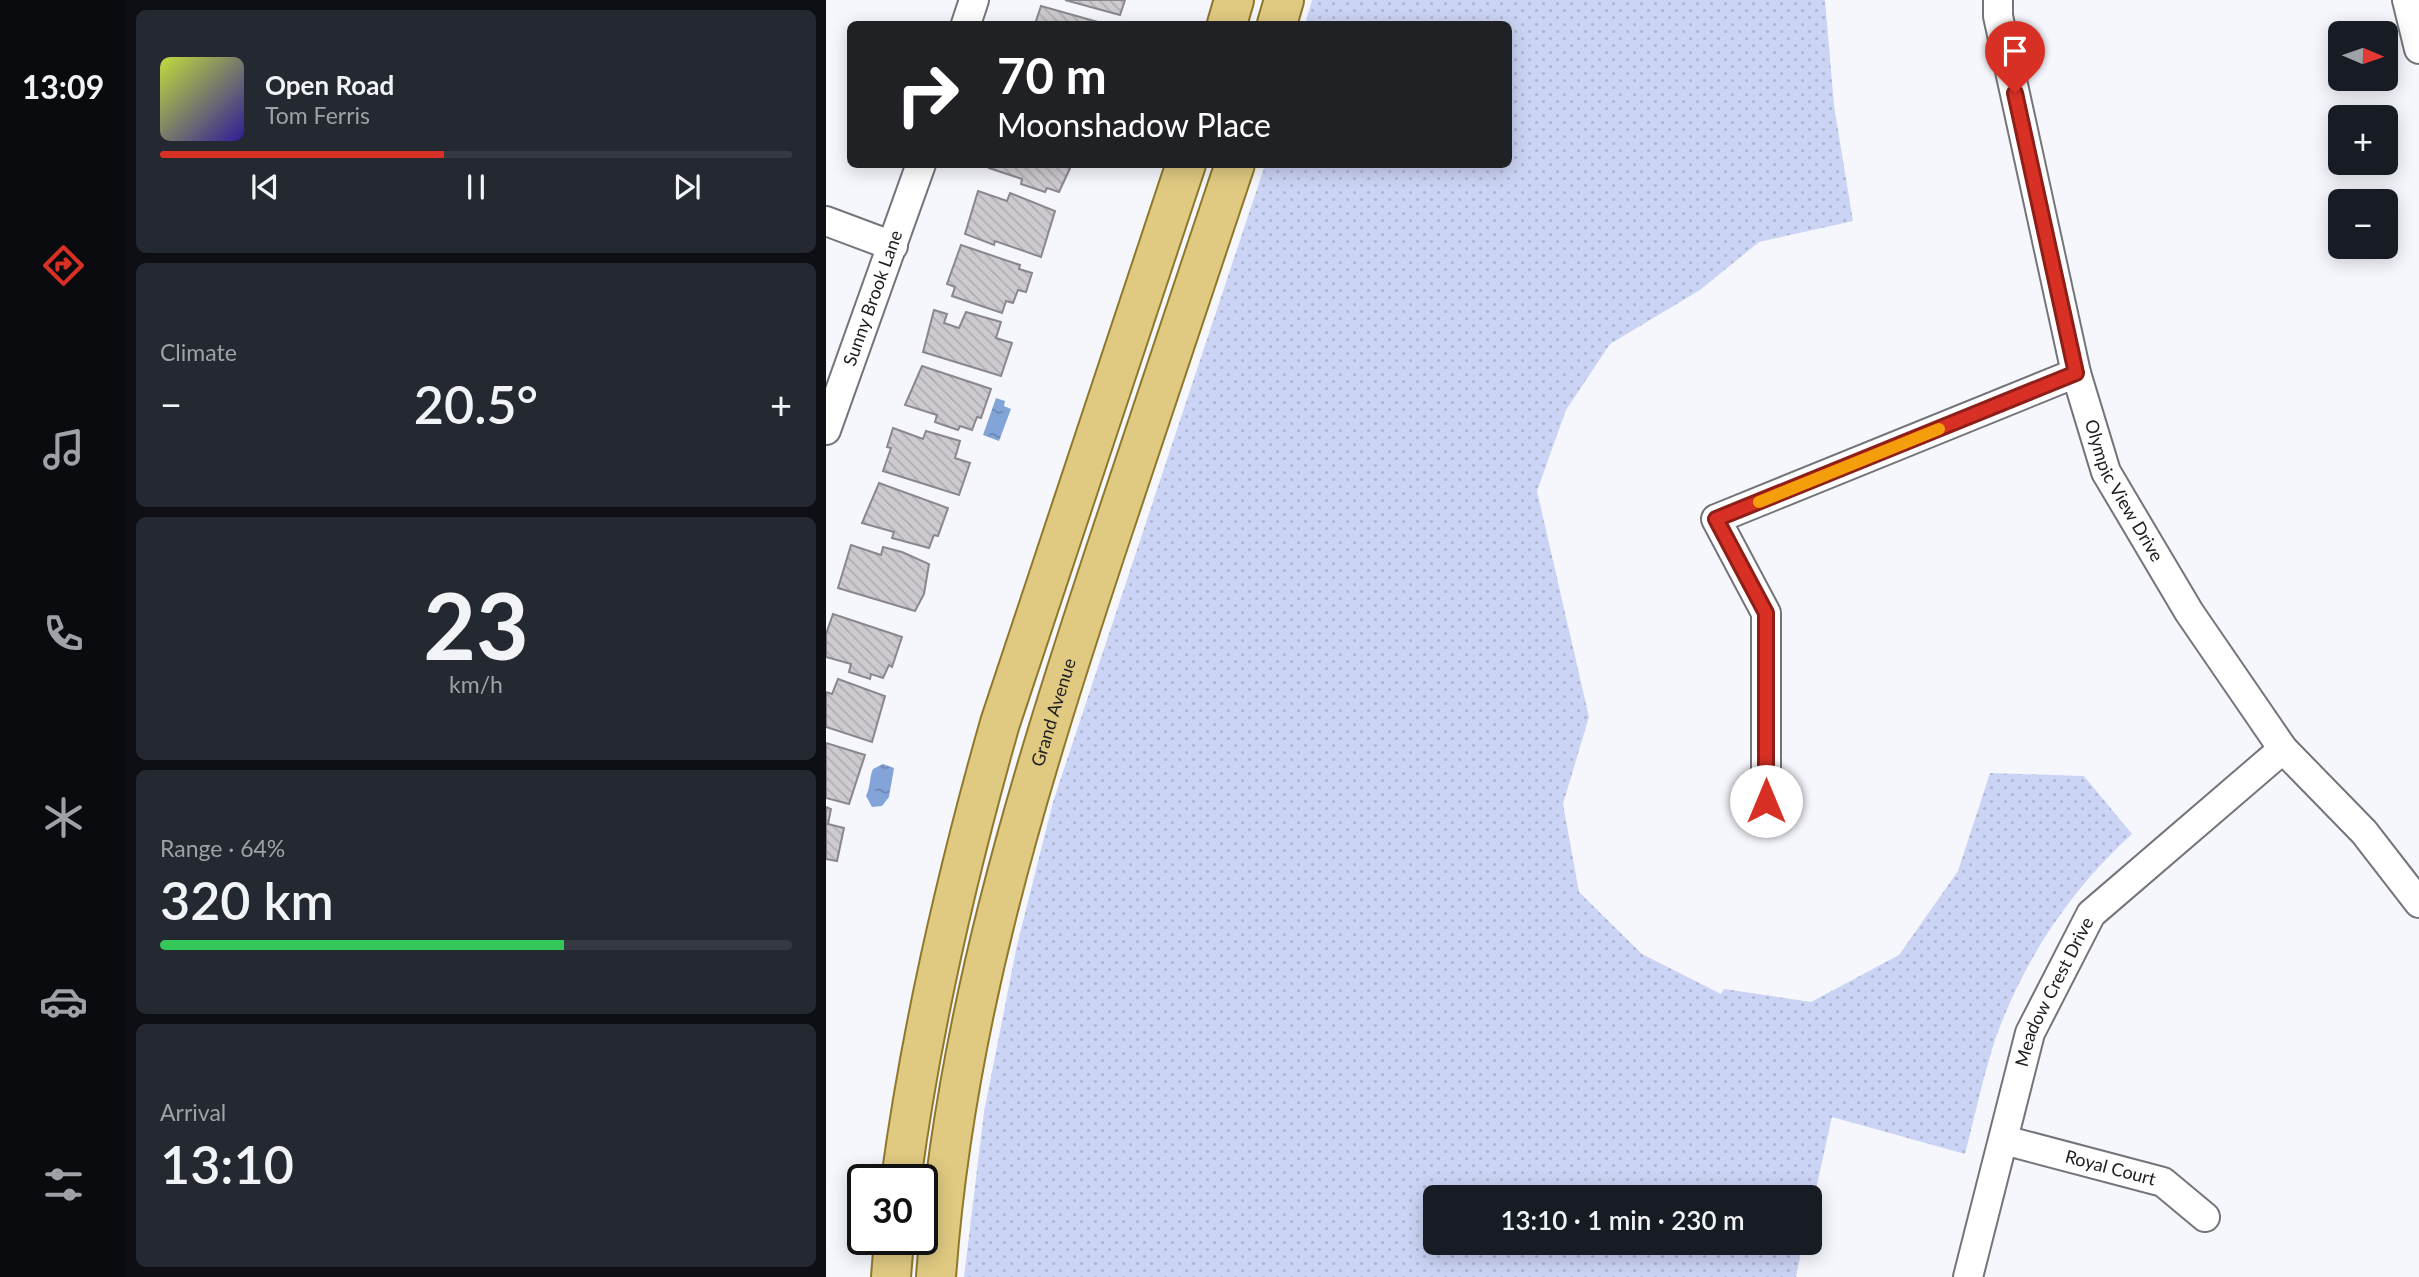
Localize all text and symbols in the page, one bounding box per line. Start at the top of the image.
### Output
pin [1985,21,2045,93]
north arrow [2328,21,2398,91]
map controls [2328,21,2398,259]
icon: arrive [1996,32,2034,70]
text: 70 m [997,46,1107,104]
icon: right [882,49,973,140]
text: 13:09 [22,67,104,106]
text: Open Road [265,69,394,101]
text: Tom Ferris [265,101,370,129]
text: Moonshadow Place [997,105,1271,144]
button: + [2328,105,2398,175]
icon: previous [246,168,284,206]
icon: pause [457,168,495,206]
icon: next [668,168,706,206]
button: − [2328,189,2398,259]
street label: Sunny Brook Lane [838,227,906,369]
icon: directions [39,241,88,290]
text: Climate [160,338,237,366]
text: 20.5° [414,373,538,435]
text: − [160,381,182,427]
text: + [770,381,792,427]
street label: Olympic View Drive [2081,417,2169,565]
icon: music [39,425,88,474]
text: 23 [423,570,529,679]
icon: phone [39,609,88,658]
street label: Grand Avenue [1026,655,1080,769]
text: km/h [449,670,503,698]
position arrow [1729,764,1803,838]
icon: climate [39,793,88,842]
text: Range · 64% [160,834,285,862]
text: 320 km [160,869,334,931]
street label: Meadow Crest Drive [2010,913,2098,1069]
icon: car [39,977,88,1026]
text: Arrival [160,1098,226,1126]
text: 13:10 [160,1133,294,1195]
street label: Royal Court [2063,1145,2159,1190]
icon: filters [39,1160,88,1209]
speed limit sign: 30 [847,1164,938,1255]
text: 13:10 · 1 min · 230 m [1500,1204,1745,1236]

